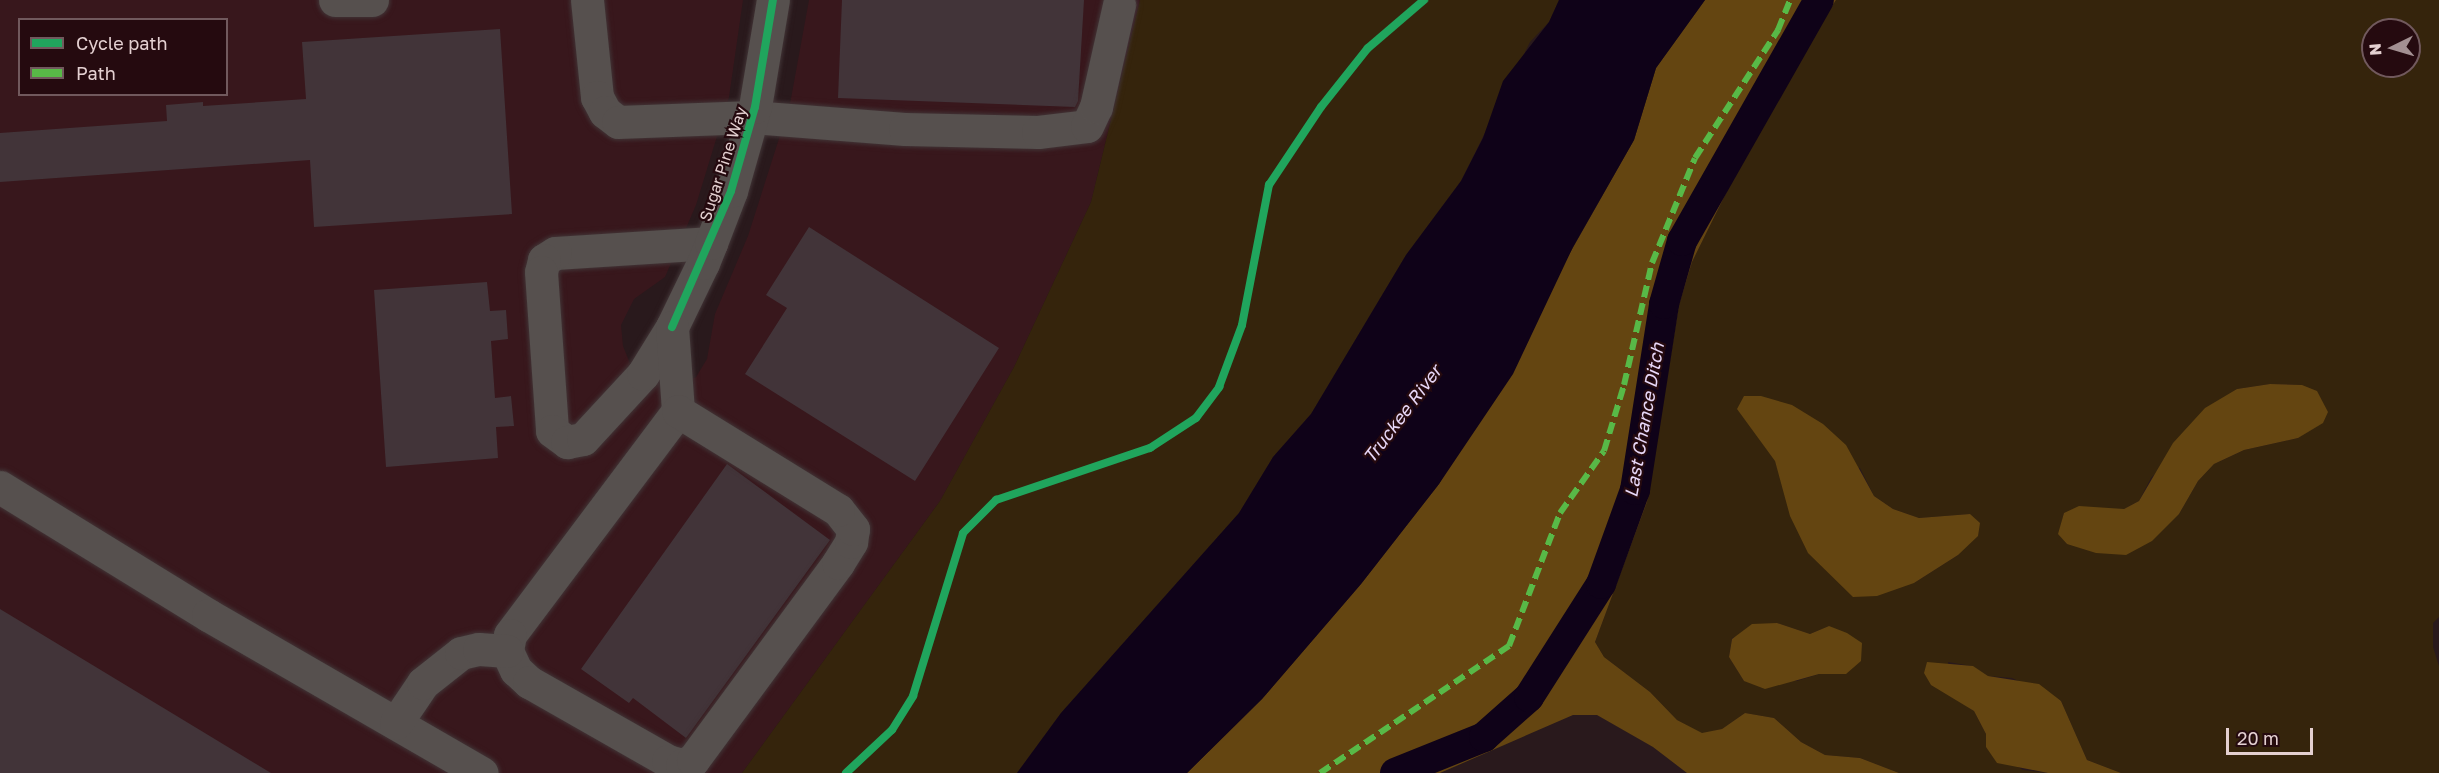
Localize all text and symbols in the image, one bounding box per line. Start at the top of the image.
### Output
legend [18,18,228,96]
north arrow [2361,18,2421,78]
text: Cycle path [76,32,168,54]
text: N [2365,42,2386,56]
text: Path [76,62,116,84]
street label: Sugar Pine Way [695,104,751,224]
water label: Last Chance Ditch [1620,341,1668,499]
water label: Truckee River [1358,361,1446,467]
scale bar [2229,716,2316,754]
text: 20 m [2237,727,2279,749]

